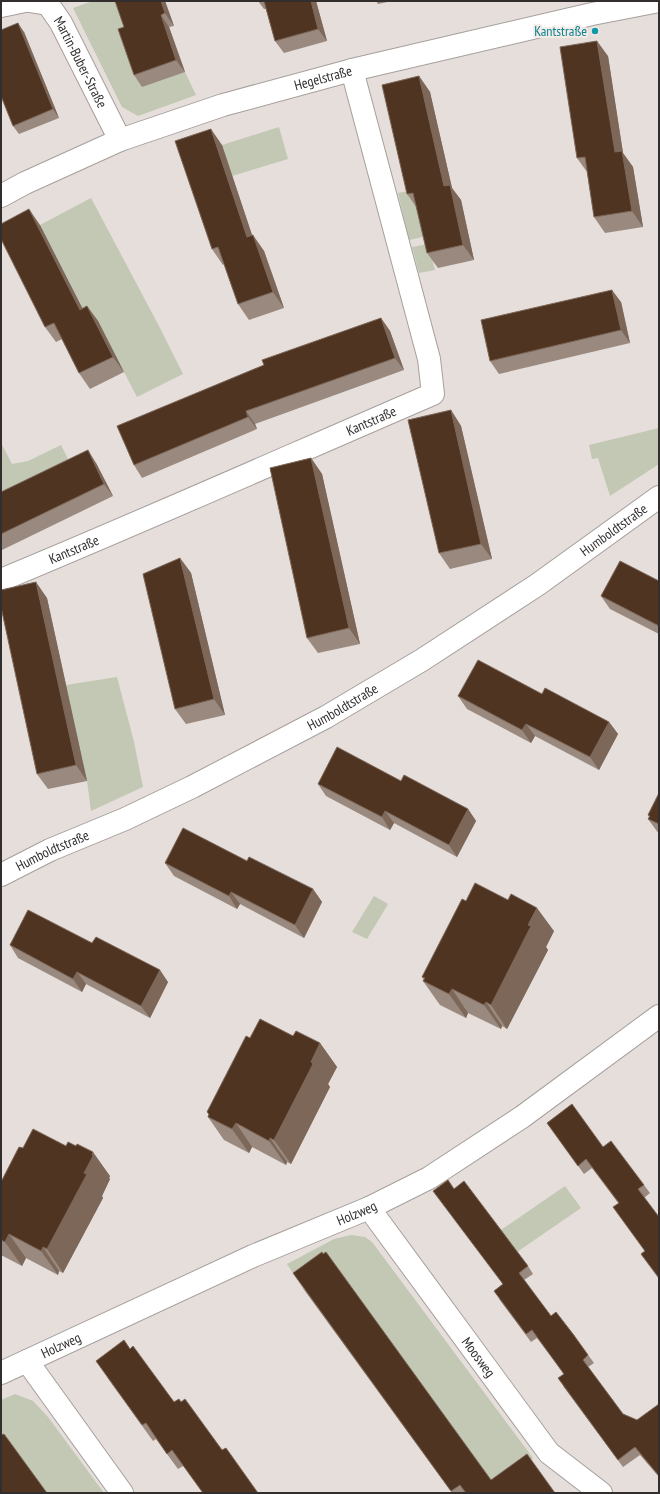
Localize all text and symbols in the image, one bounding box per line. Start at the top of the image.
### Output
street label: Martin-Buber-Straße [50,13,111,111]
place label: Kantstraße [534,22,587,40]
marker: Kantstraße [590,26,600,36]
street label: Hegelstraße [292,61,354,94]
street label: Kantstraße [343,402,399,440]
street label: Humboldtstraße [576,499,651,560]
street label: Kantstraße [46,531,102,568]
street label: Humboldtstraße [304,679,381,734]
street label: Humboldtstraße [13,826,92,875]
street label: Holzweg [334,1197,380,1229]
street label: Holzweg [38,1328,84,1362]
street label: Moosweg [458,1333,499,1381]

